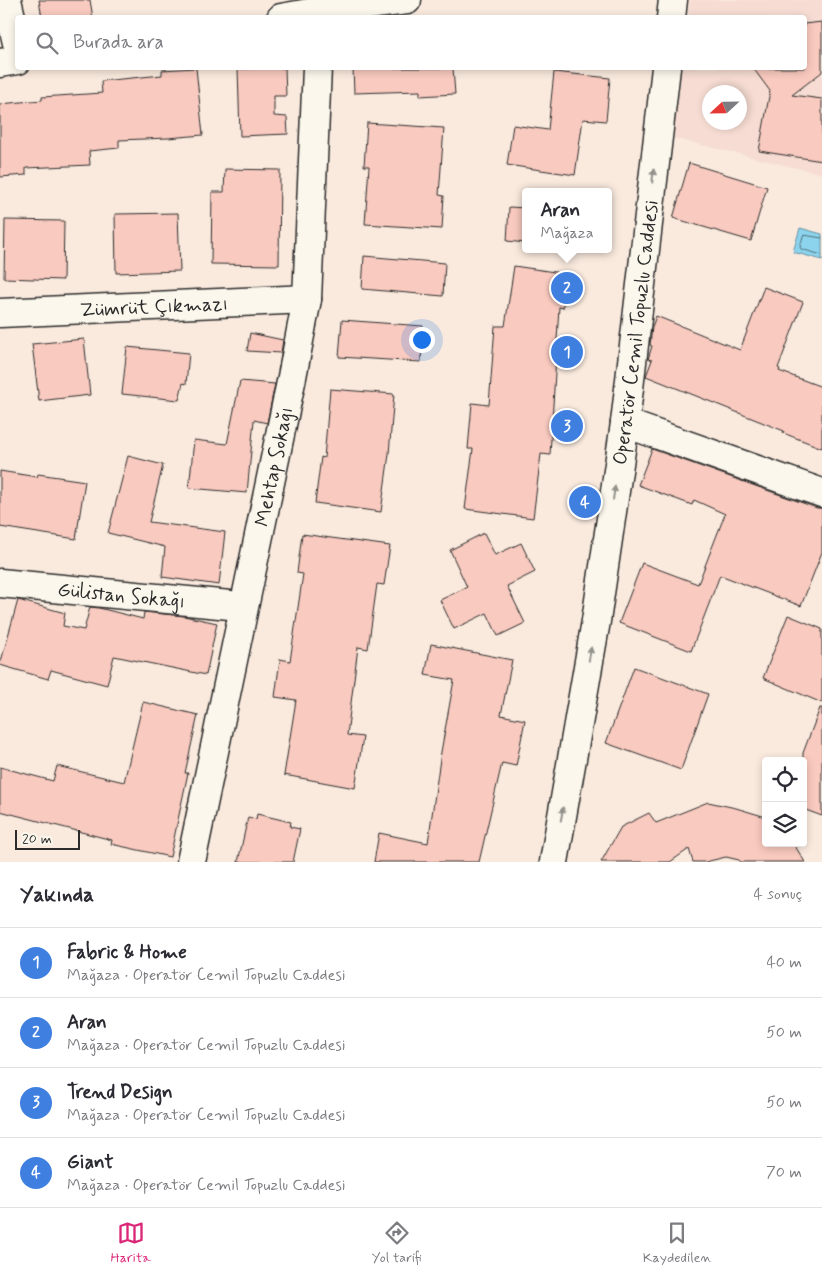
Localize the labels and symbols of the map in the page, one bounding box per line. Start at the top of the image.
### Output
north arrow [702,85,747,130]
one-way arrow [649,167,657,183]
street label: Operatör Cemil Topuzlu Caddesi [607,199,666,467]
pin: 2 [551,269,583,307]
street label: Zümrüt Çıkmazı [79,291,229,324]
your location [409,327,435,353]
pin: 1 [551,333,583,371]
street label: Mehtap Sokağı [249,404,300,529]
pin: 3 [551,407,583,445]
pin: 4 [569,483,601,521]
one-way arrow [611,485,619,501]
street label: Gülistan Sokağı [56,577,186,616]
one-way arrow [586,646,594,662]
one-way arrow [559,806,567,822]
scale bar [15,827,80,850]

